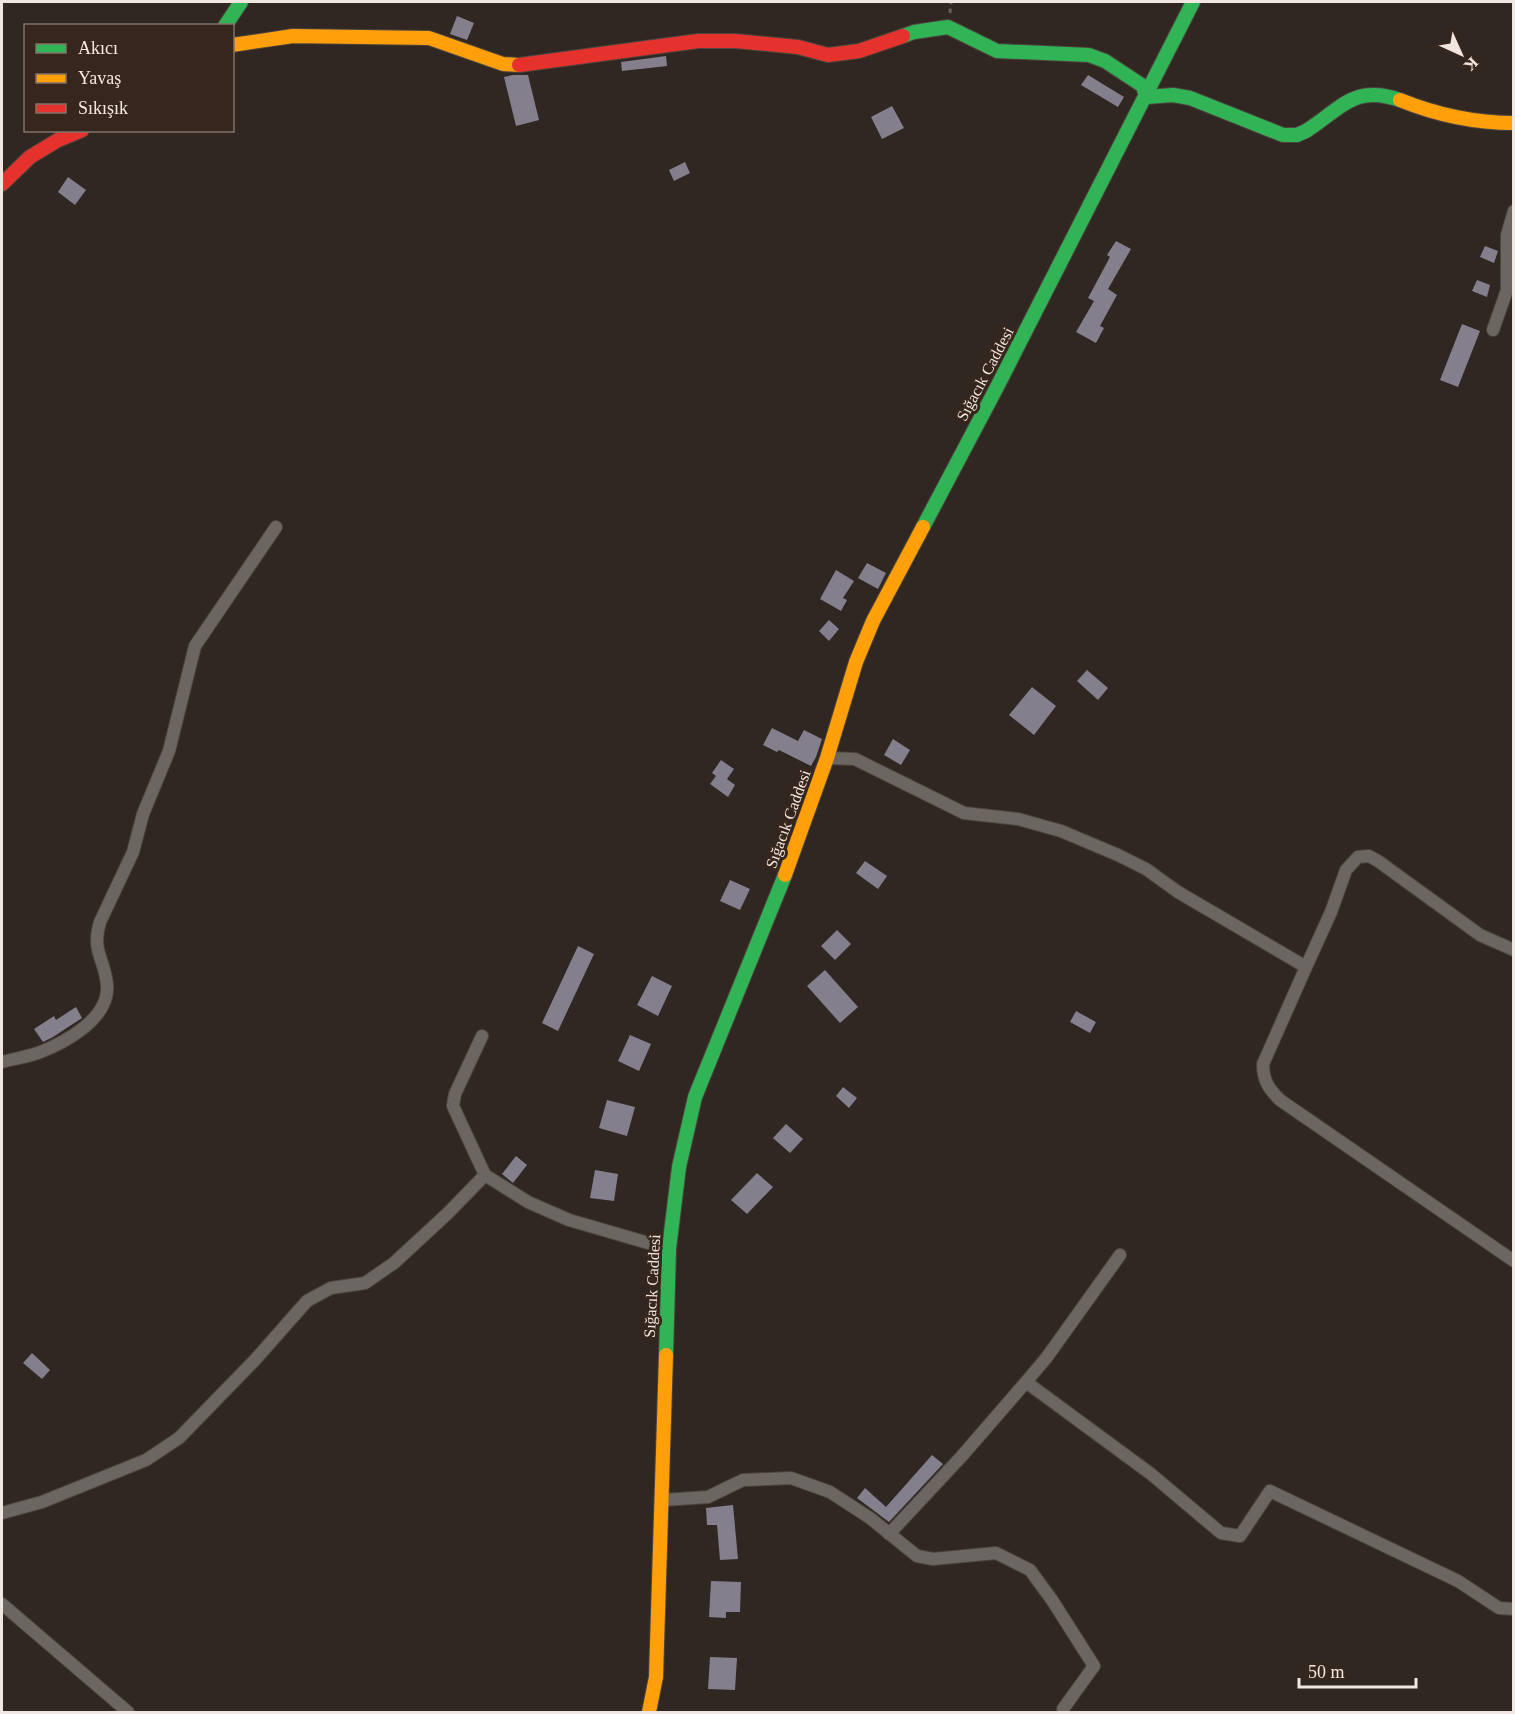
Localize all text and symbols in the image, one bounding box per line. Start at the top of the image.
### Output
legend [24,24,234,132]
north arrow [1431,24,1491,84]
text: Akıcı [78,38,118,58]
text: K [1460,54,1482,75]
text: Yavaş [78,68,121,88]
text: Sıkışık [78,98,128,118]
street label: Sığacık Caddesi [953,324,1018,424]
street label: Sığacık Caddesi [762,767,815,871]
street label: Sığacık Caddesi [641,1233,664,1338]
scale bar [1299,1651,1416,1689]
text: 50 m [1308,1662,1345,1682]

